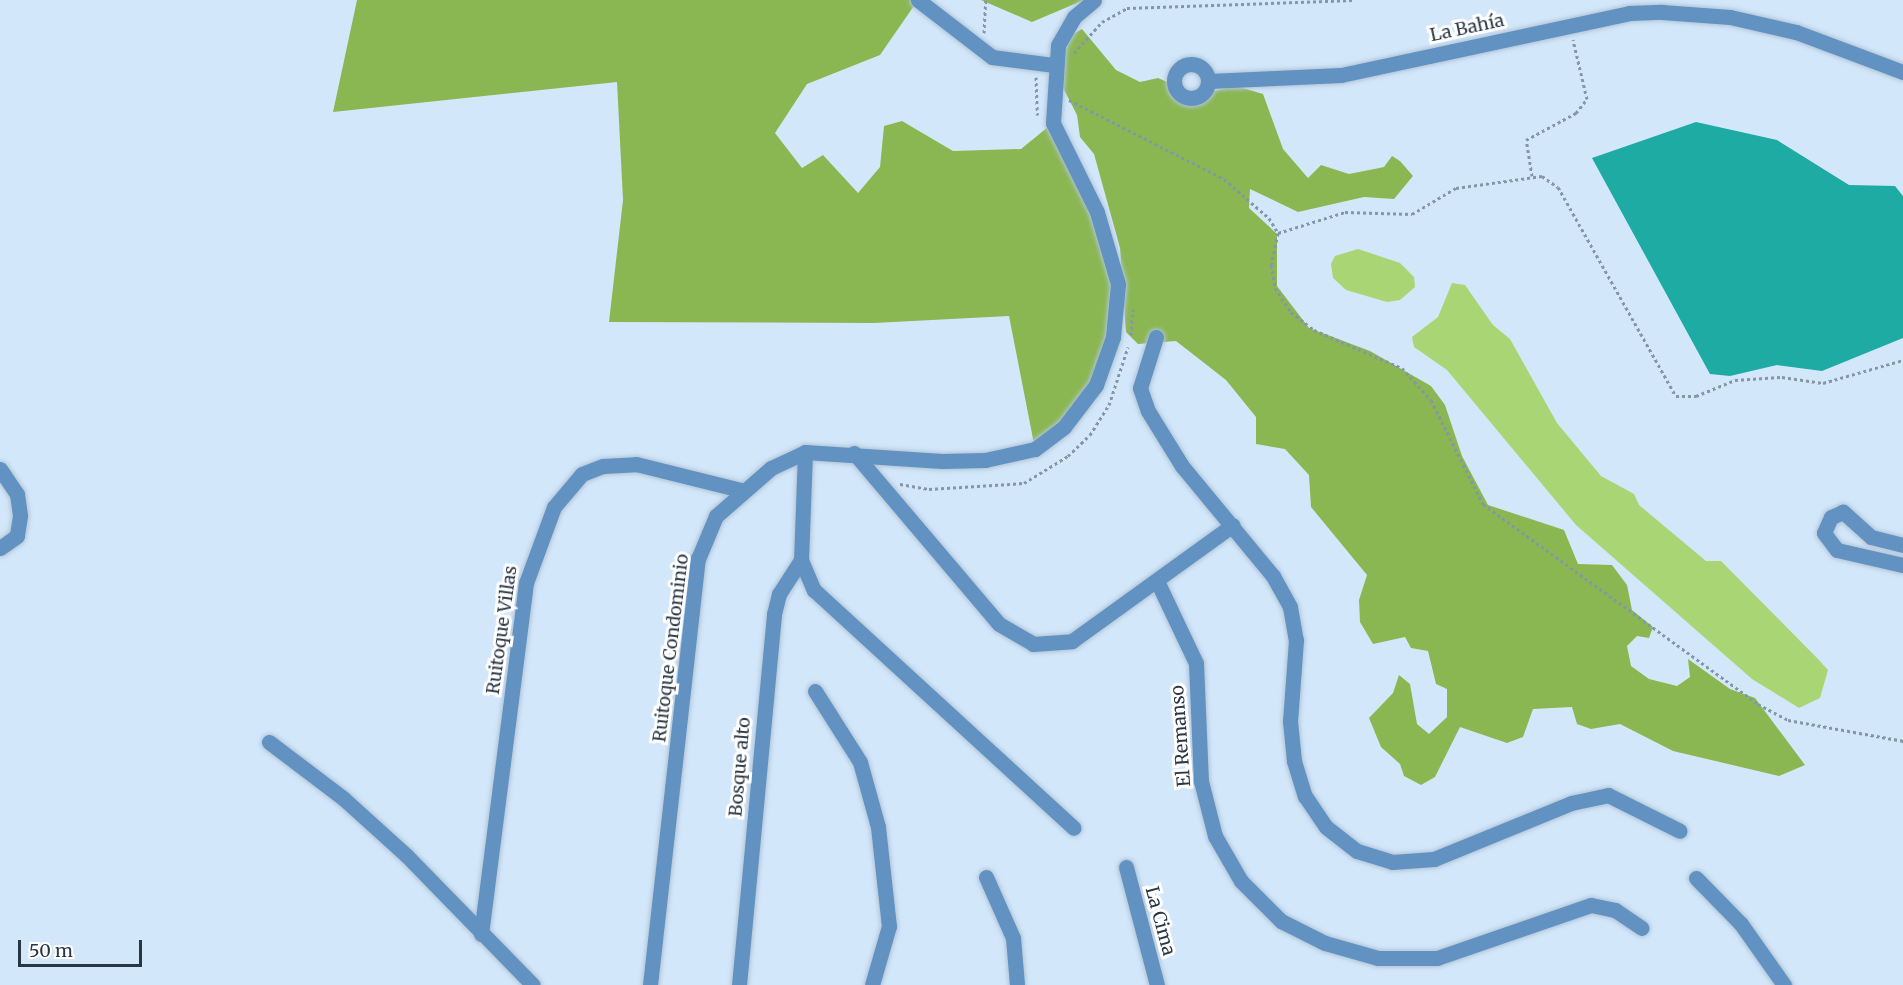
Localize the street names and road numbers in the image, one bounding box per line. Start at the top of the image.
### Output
street label: La Bahía [1428,10,1506,46]
street label: Ruitoque Condominio [649,553,693,743]
street label: Ruitoque Villas [482,564,522,696]
street label: El Remanso [1167,684,1195,788]
street label: Bosque alto [725,716,755,818]
street label: La Cima [1140,884,1180,958]

